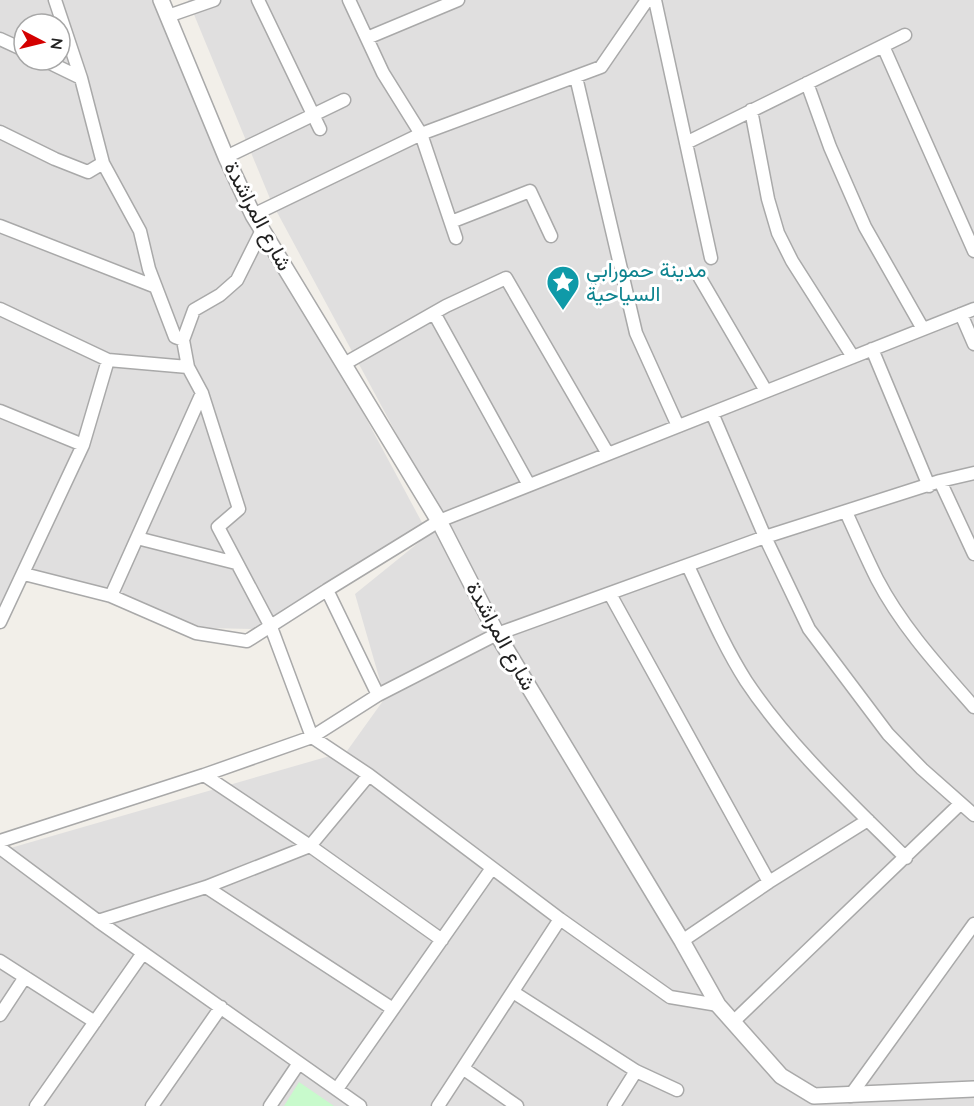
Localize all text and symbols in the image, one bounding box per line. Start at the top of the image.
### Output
north arrow [12,12,72,72]
text: N [46,37,68,51]
street label: شارع المراشدة [217,156,299,276]
place label: مدينة حمورابي السياحية [586,256,706,306]
place icon: مدينة حمورابي السياحية [545,264,581,311]
street label: شارع المراشدة [460,577,542,695]

